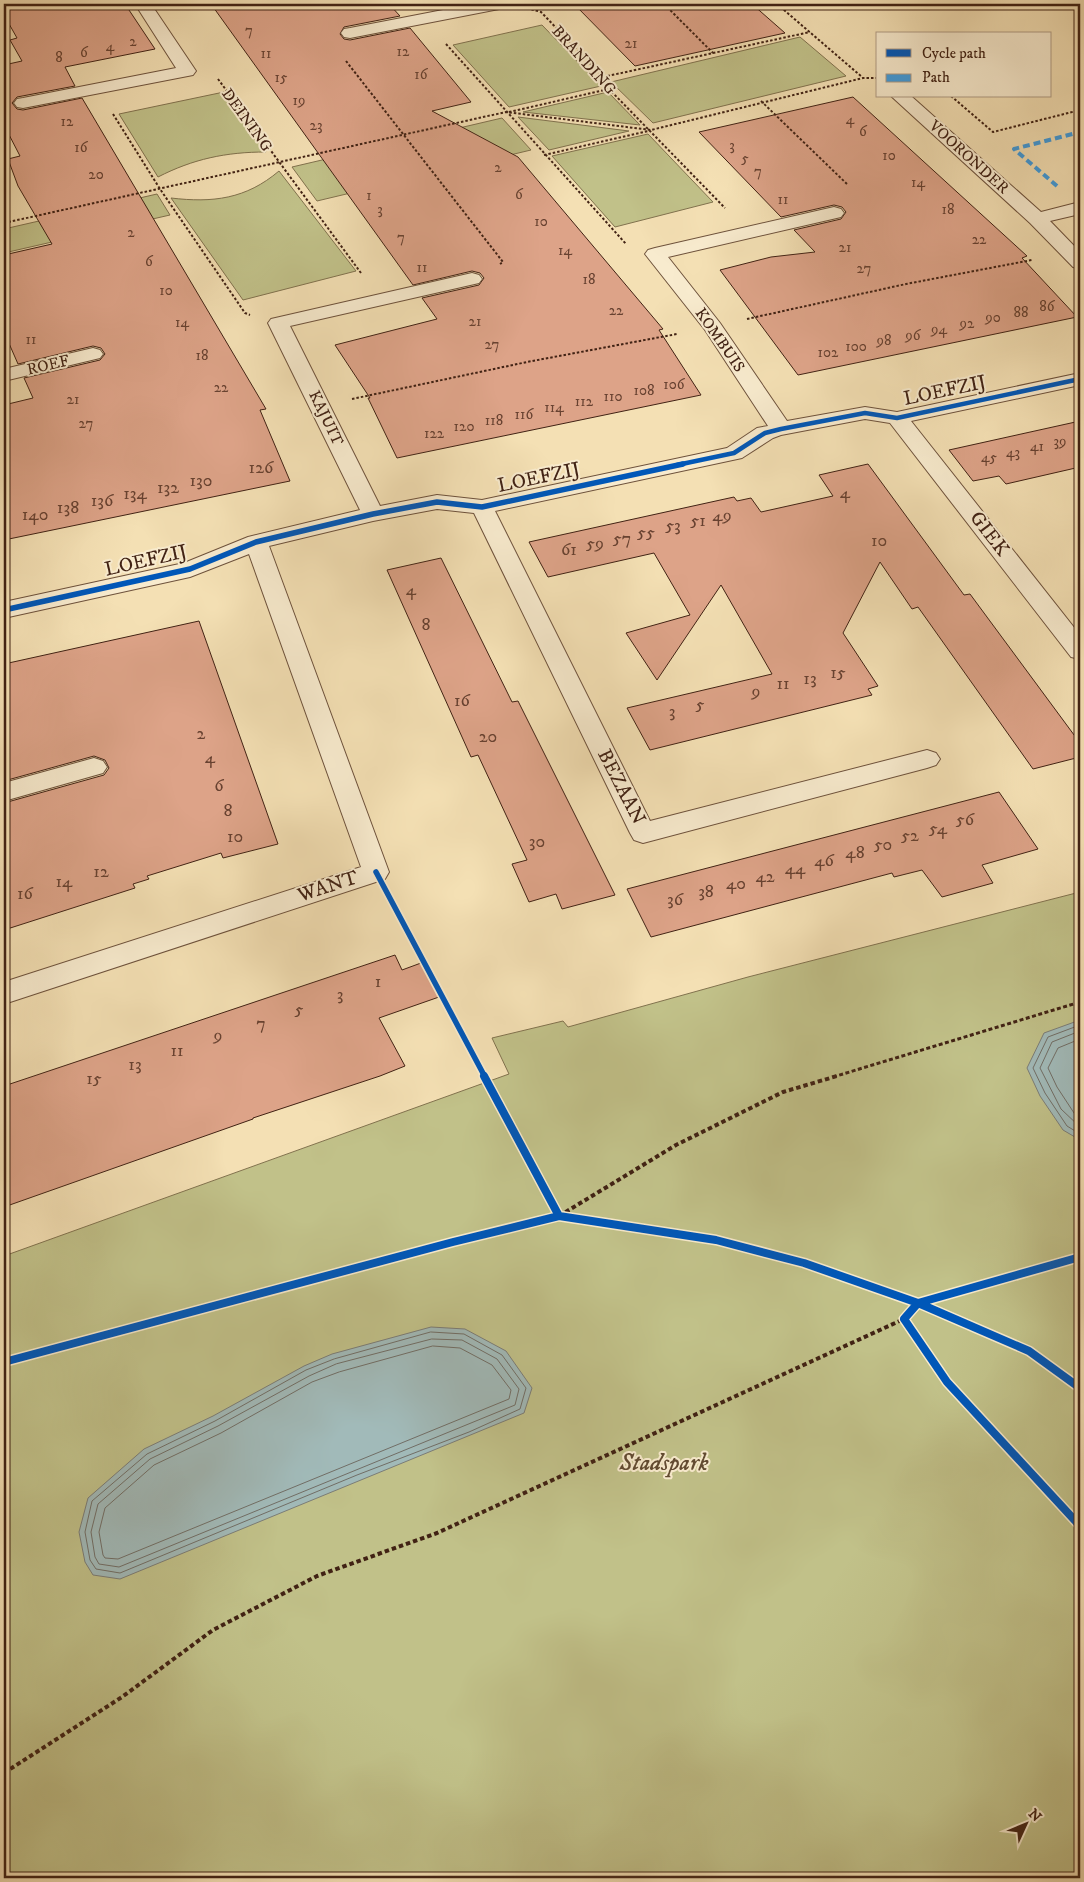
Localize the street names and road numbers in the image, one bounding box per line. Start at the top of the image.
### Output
street label: BRANDING [548,21,620,99]
street label: DEINING [217,84,277,156]
street label: VOORONDER [924,115,1013,198]
street label: KOMBUIS [691,304,749,376]
street label: ROEF [25,350,71,380]
street label: LOEFZIJ [901,370,989,412]
street label: KAJUIT [304,387,348,449]
street label: LOEFZIJ [495,457,583,499]
street label: GIEK [964,506,1014,562]
street label: LOEFZIJ [102,539,190,583]
street label: BEZAAN [591,745,651,829]
street label: WANT [294,866,361,909]

